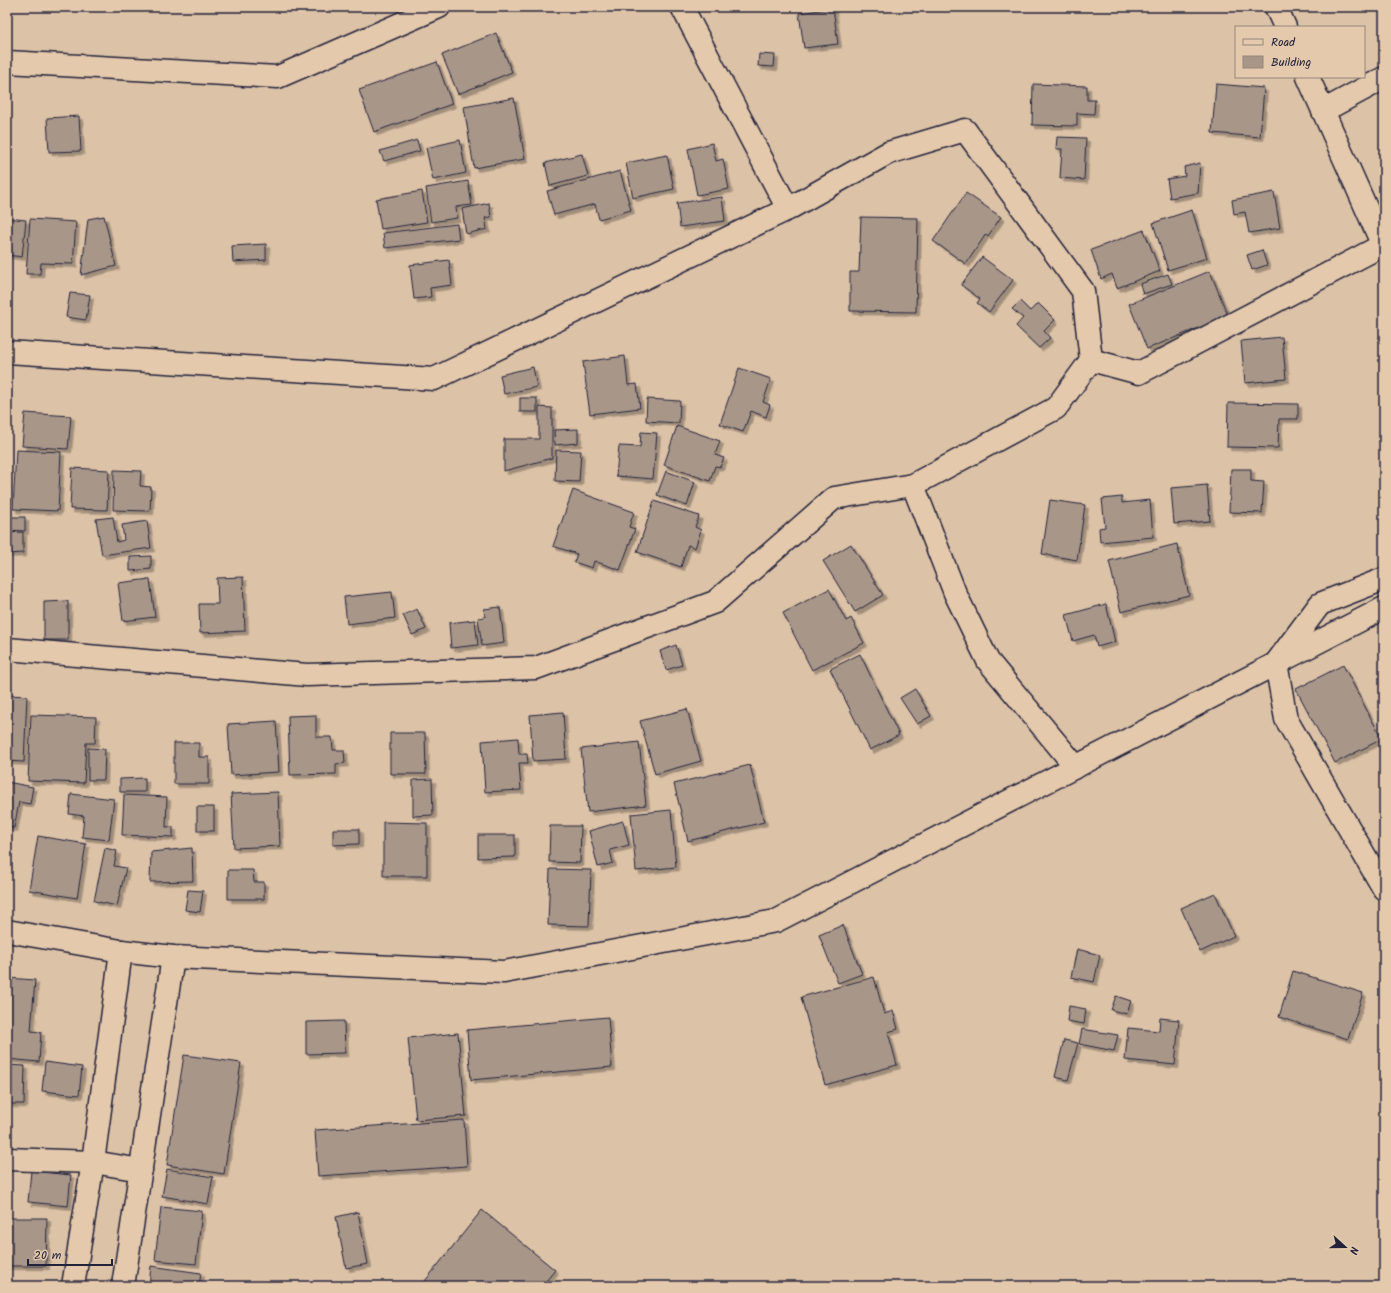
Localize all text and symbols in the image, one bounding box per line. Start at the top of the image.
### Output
legend [1235,26,1365,78]
text: Road [1271,33,1296,52]
text: Building [1271,53,1311,72]
north arrow [1325,1227,1365,1267]
scale bar [28,1241,112,1267]
text: N [1344,1244,1363,1257]
text: 20 m [34,1246,62,1265]

